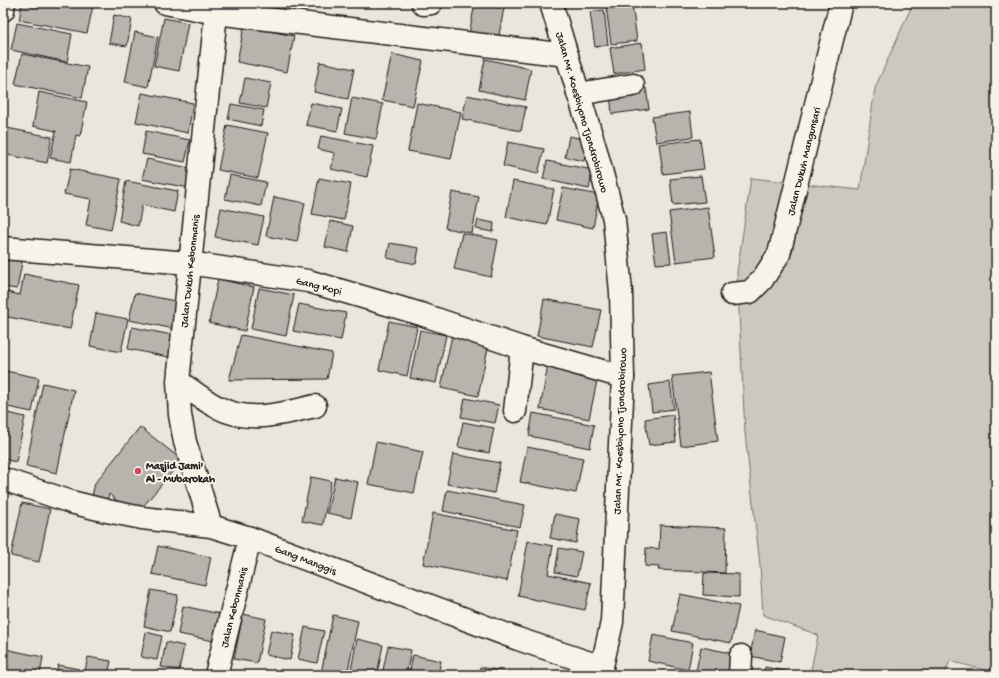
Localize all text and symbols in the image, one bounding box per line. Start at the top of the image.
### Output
street label: Jalan Mr. Koesbiyono Tjondrobirowo [552,31,610,195]
street label: Jalan Dukuh Mangunsari [786,106,824,217]
street label: Jalan Dukuh Kebonmanis [179,213,203,328]
street label: Gang Kopi [294,275,343,298]
street label: Jalan Mr. Koesbiyono Tjondrobirowo [612,347,630,515]
place label: Masjid Jami' Al - Mubarokah [145,461,215,486]
marker: Masjid Jami' Al - Mubarokah [133,466,143,476]
street label: Gang Manggis [273,544,339,578]
street label: Jalan Kebonmanis [219,565,251,649]

